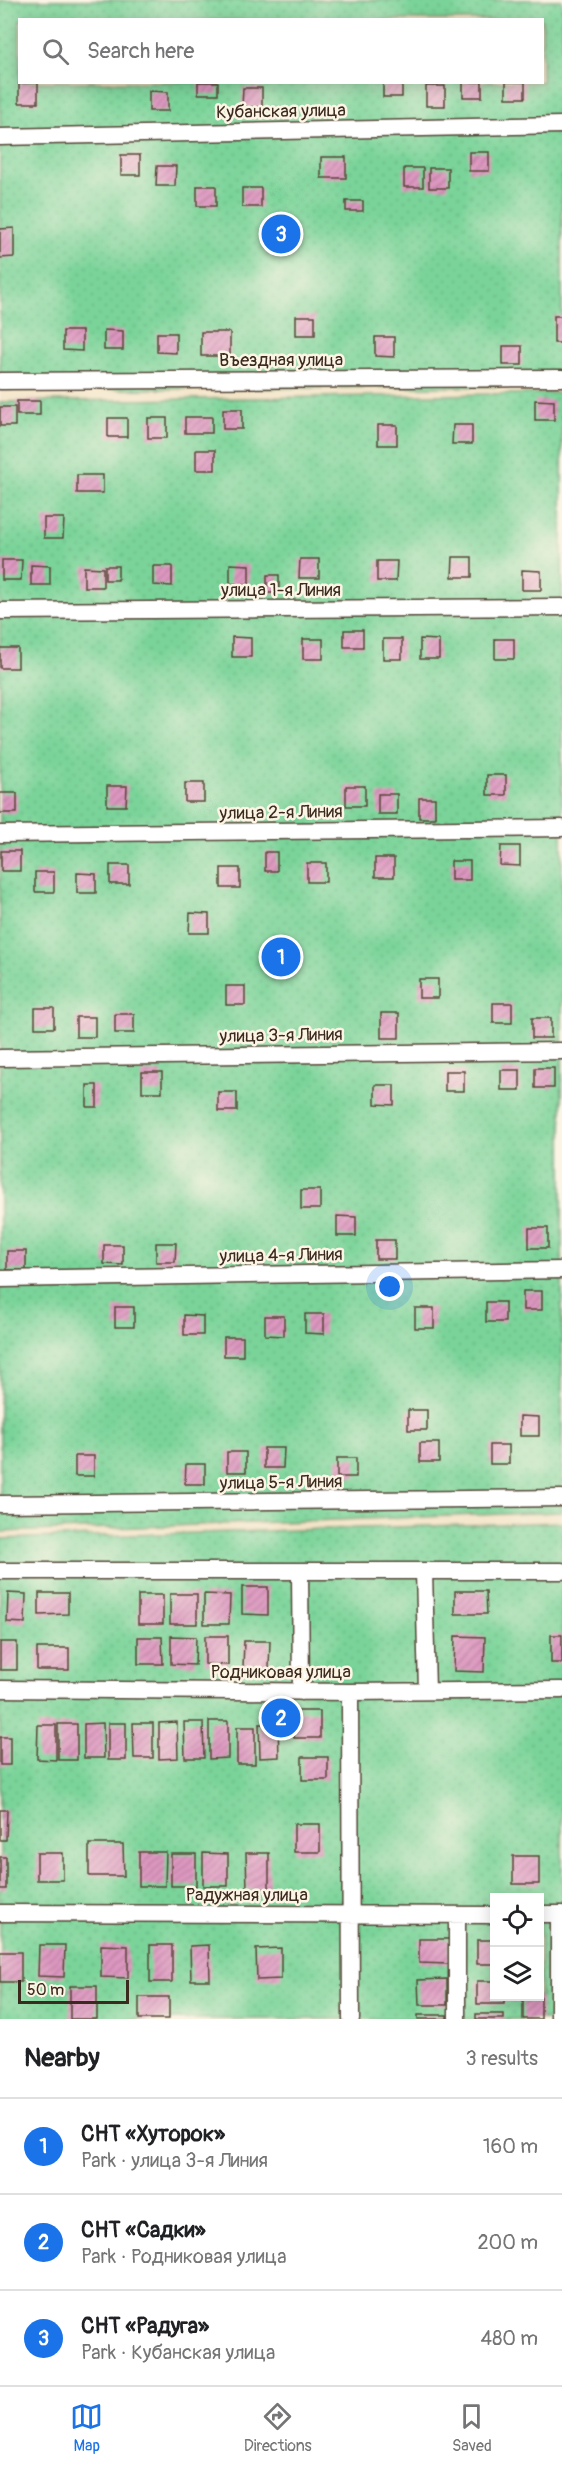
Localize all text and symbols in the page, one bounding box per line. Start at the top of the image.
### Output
search box [18,18,544,84]
icon: search [39,35,72,68]
text: Search here [87,37,194,65]
street label: Кубанская улица [216,99,346,124]
pin: 3 [262,212,300,256]
street label: Въездная улица [219,349,343,372]
street label: улица 1-я Линия [220,579,341,602]
street label: улица 2-я Линия [218,800,343,825]
pin: 1 [262,934,300,980]
street label: улица 3-я Линия [218,1023,343,1048]
street label: улица 4-я Линия [218,1243,343,1268]
your location [375,1272,404,1301]
street label: улица 5-я Линия [218,1470,343,1495]
street label: Родниковая улица [211,1661,351,1684]
pin: 2 [262,1696,300,1740]
street label: Радужная улица [186,1884,308,1907]
map controls [490,1893,544,2001]
button: locate [490,1893,544,1947]
button: layers [490,1947,544,2001]
scale bar [18,1977,129,2004]
text: 50 m [27,1980,64,2000]
text: Nearby [24,2042,100,2074]
text: 3 results [466,2046,538,2071]
text: СНТ «Хуторок» [81,2120,225,2148]
text: 1 [40,2134,47,2159]
text: 160 m [483,2134,538,2159]
text: Park · улица 3-я Линия [81,2148,268,2173]
text: СНТ «Садки» [81,2216,206,2244]
text: 2 [38,2230,49,2255]
text: 200 m [477,2230,538,2255]
text: Park · Родниковая улица [81,2244,286,2269]
text: СНТ «Радуга» [81,2312,209,2340]
text: 3 [38,2326,49,2351]
text: 480 m [481,2326,538,2351]
text: Park · Кубанская улица [81,2340,275,2365]
tab: Map [70,2400,103,2456]
tab: Directions [244,2400,312,2456]
tab: Saved [452,2400,492,2456]

